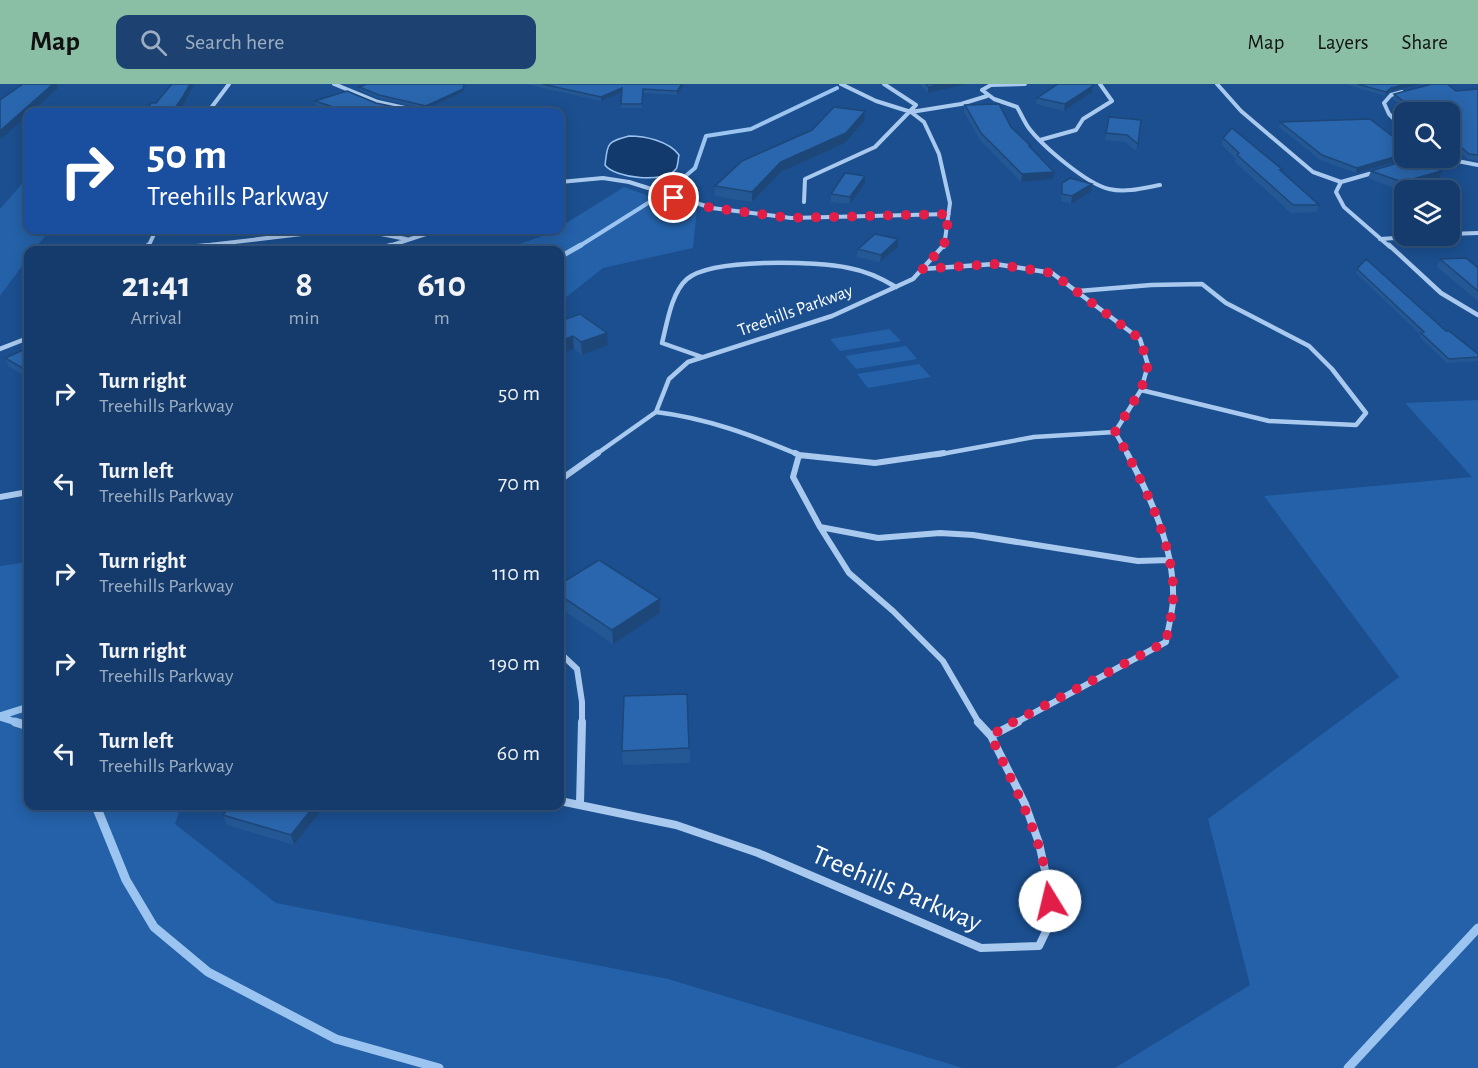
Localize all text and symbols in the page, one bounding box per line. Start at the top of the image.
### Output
search box [116,15,536,69]
icon: search [137,26,170,59]
text: Map [30,28,80,56]
text: Search here [185,31,284,53]
text: Map [1248,32,1284,53]
text: Layers [1317,32,1368,53]
text: Share [1401,32,1448,53]
map controls [1394,102,1460,246]
button: search [1394,102,1460,168]
icon: right [48,132,126,210]
text: 50 m [147,134,227,176]
pin [648,172,699,223]
button: layers [1394,180,1460,246]
icon: arrive [657,181,690,214]
text: Treehills Parkway [147,183,328,210]
text: 21:41 [122,267,191,303]
text: 8 [295,267,313,303]
text: 610 [417,267,466,303]
street label: Treehills Parkway [735,282,856,340]
text: Arrival [131,308,182,328]
text: min [288,308,320,328]
text: m [434,308,450,328]
text: Turn right [99,370,186,392]
icon: right [48,377,81,410]
text: 50 m [498,382,540,404]
text: Treehills Parkway [99,396,233,416]
text: Turn left [99,460,173,482]
icon: left [48,467,81,500]
text: 70 m [498,472,540,494]
text: Treehills Parkway [99,486,233,506]
text: Turn right [99,550,186,572]
icon: right [48,557,81,590]
text: 110 m [492,562,540,584]
text: Treehills Parkway [99,576,233,596]
text: Turn right [99,640,186,662]
icon: right [48,647,81,680]
text: 190 m [489,652,540,674]
text: Treehills Parkway [99,666,233,686]
text: Turn left [99,730,173,752]
icon: left [48,737,81,770]
text: 60 m [497,742,540,764]
text: Treehills Parkway [99,756,233,776]
street label: Treehills Parkway [808,841,986,937]
position arrow [1018,869,1082,933]

